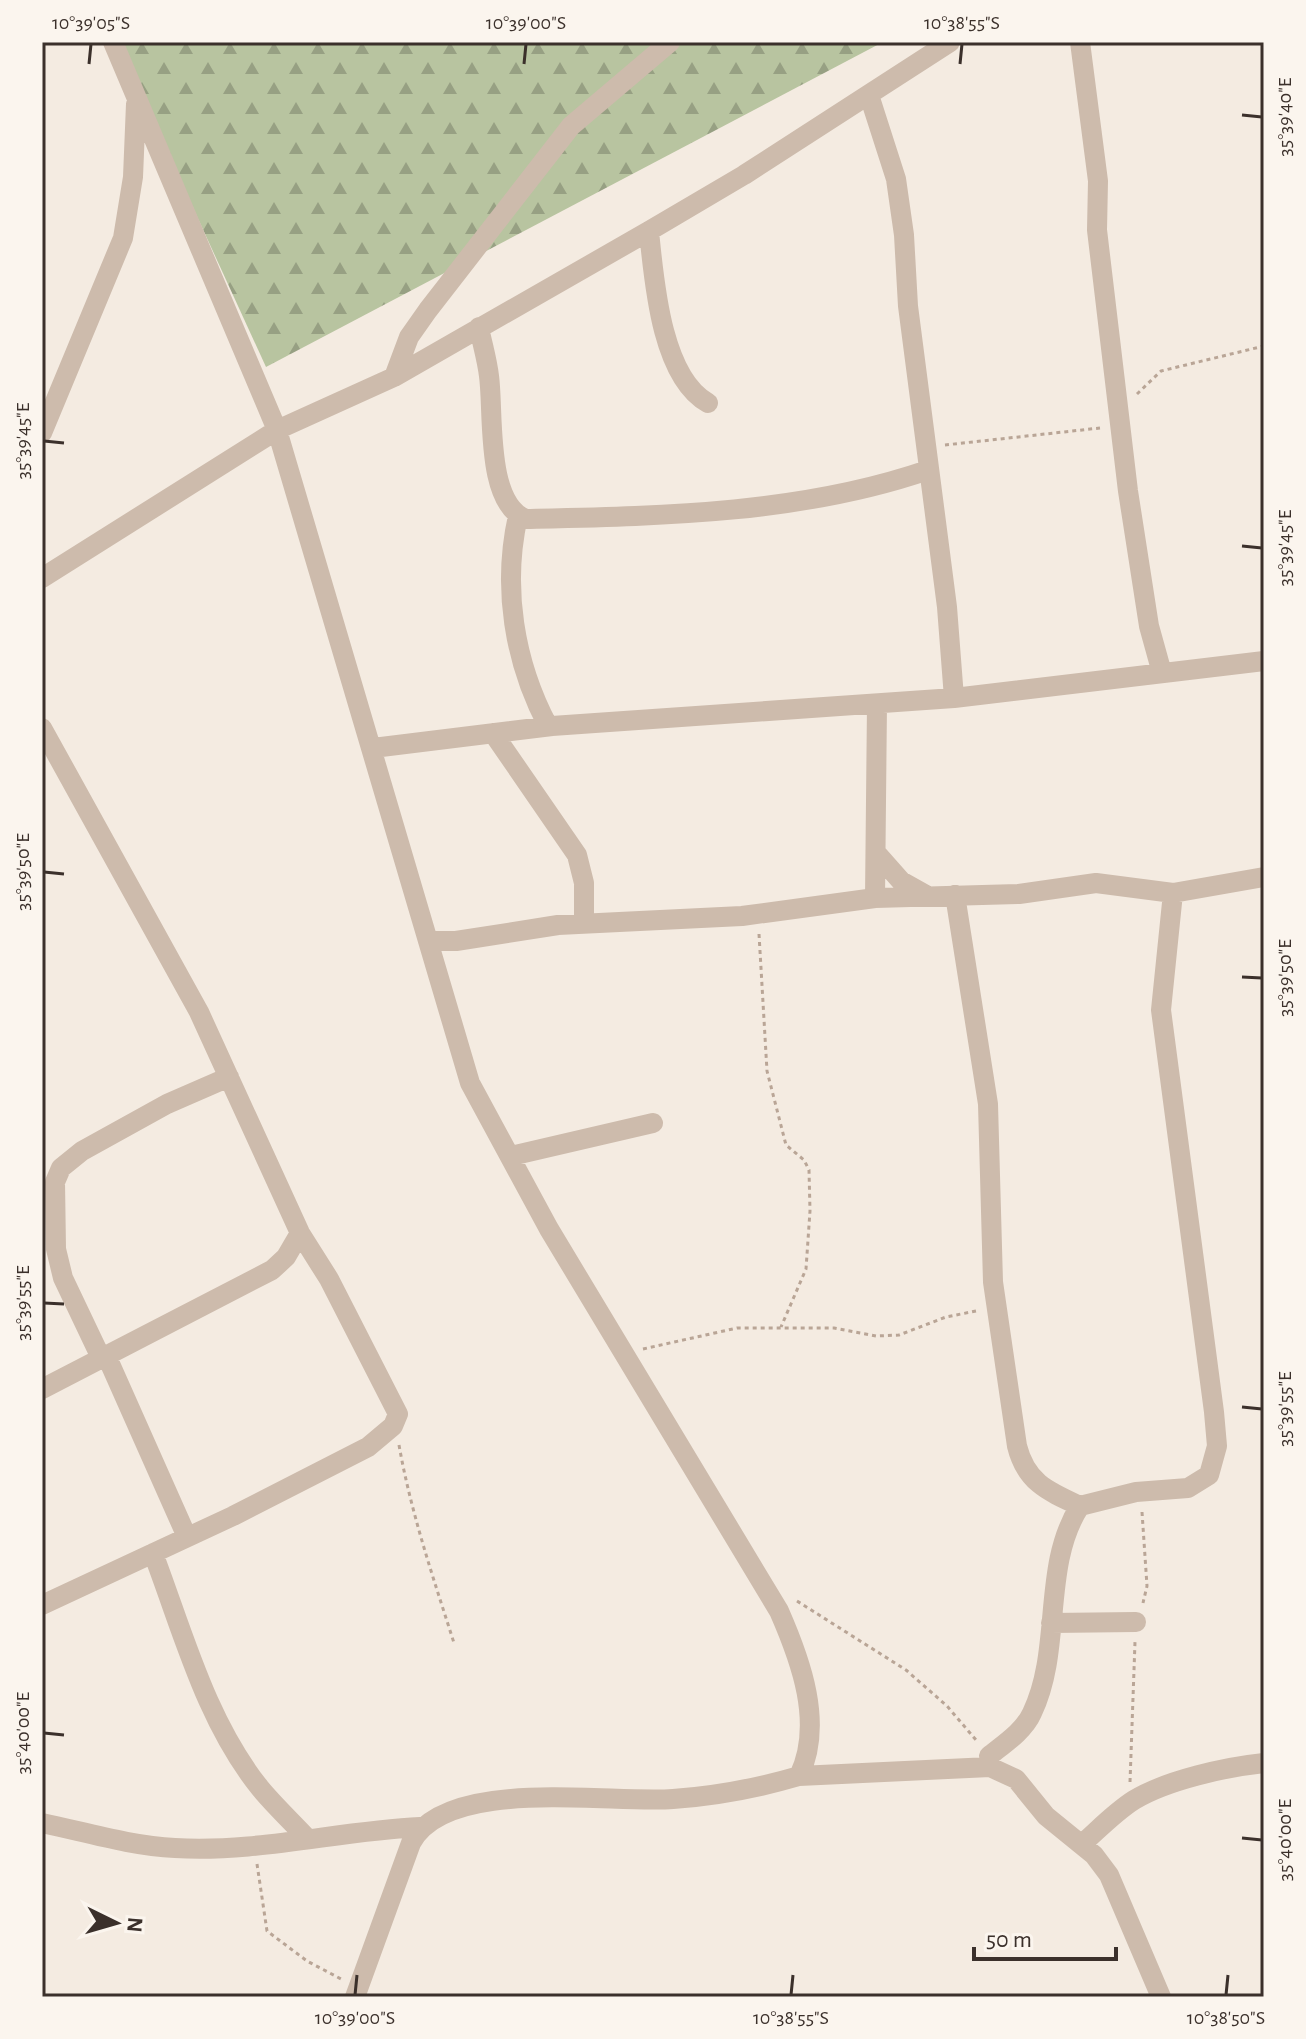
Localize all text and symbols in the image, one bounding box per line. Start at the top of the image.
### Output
text: 10°39'05"S [52,13,130,33]
text: 10°39'00"S [486,13,566,33]
text: 10°38'55"S [924,13,1000,33]
text: 35°39'40"E [1275,77,1295,156]
text: 35°39'45"E [13,402,33,479]
text: 35°39'45"E [1275,509,1295,586]
text: 35°39'50"E [13,833,33,911]
text: 35°39'50"E [1275,939,1295,1017]
text: 35°39'55"E [13,1265,33,1341]
text: 35°39'55"E [1275,1371,1295,1447]
text: 35°40'00"E [13,1691,33,1774]
text: 35°40'00"E [1275,1798,1295,1881]
north arrow [76,1883,156,1963]
scale bar [974,1911,1116,1961]
text: N [123,1916,147,1933]
text: 50 m [986,1928,1032,1952]
text: 10°39'00"S [315,2008,395,2028]
text: 10°38'55"S [753,2008,829,2028]
text: 10°38'50"S [1187,2008,1265,2028]

